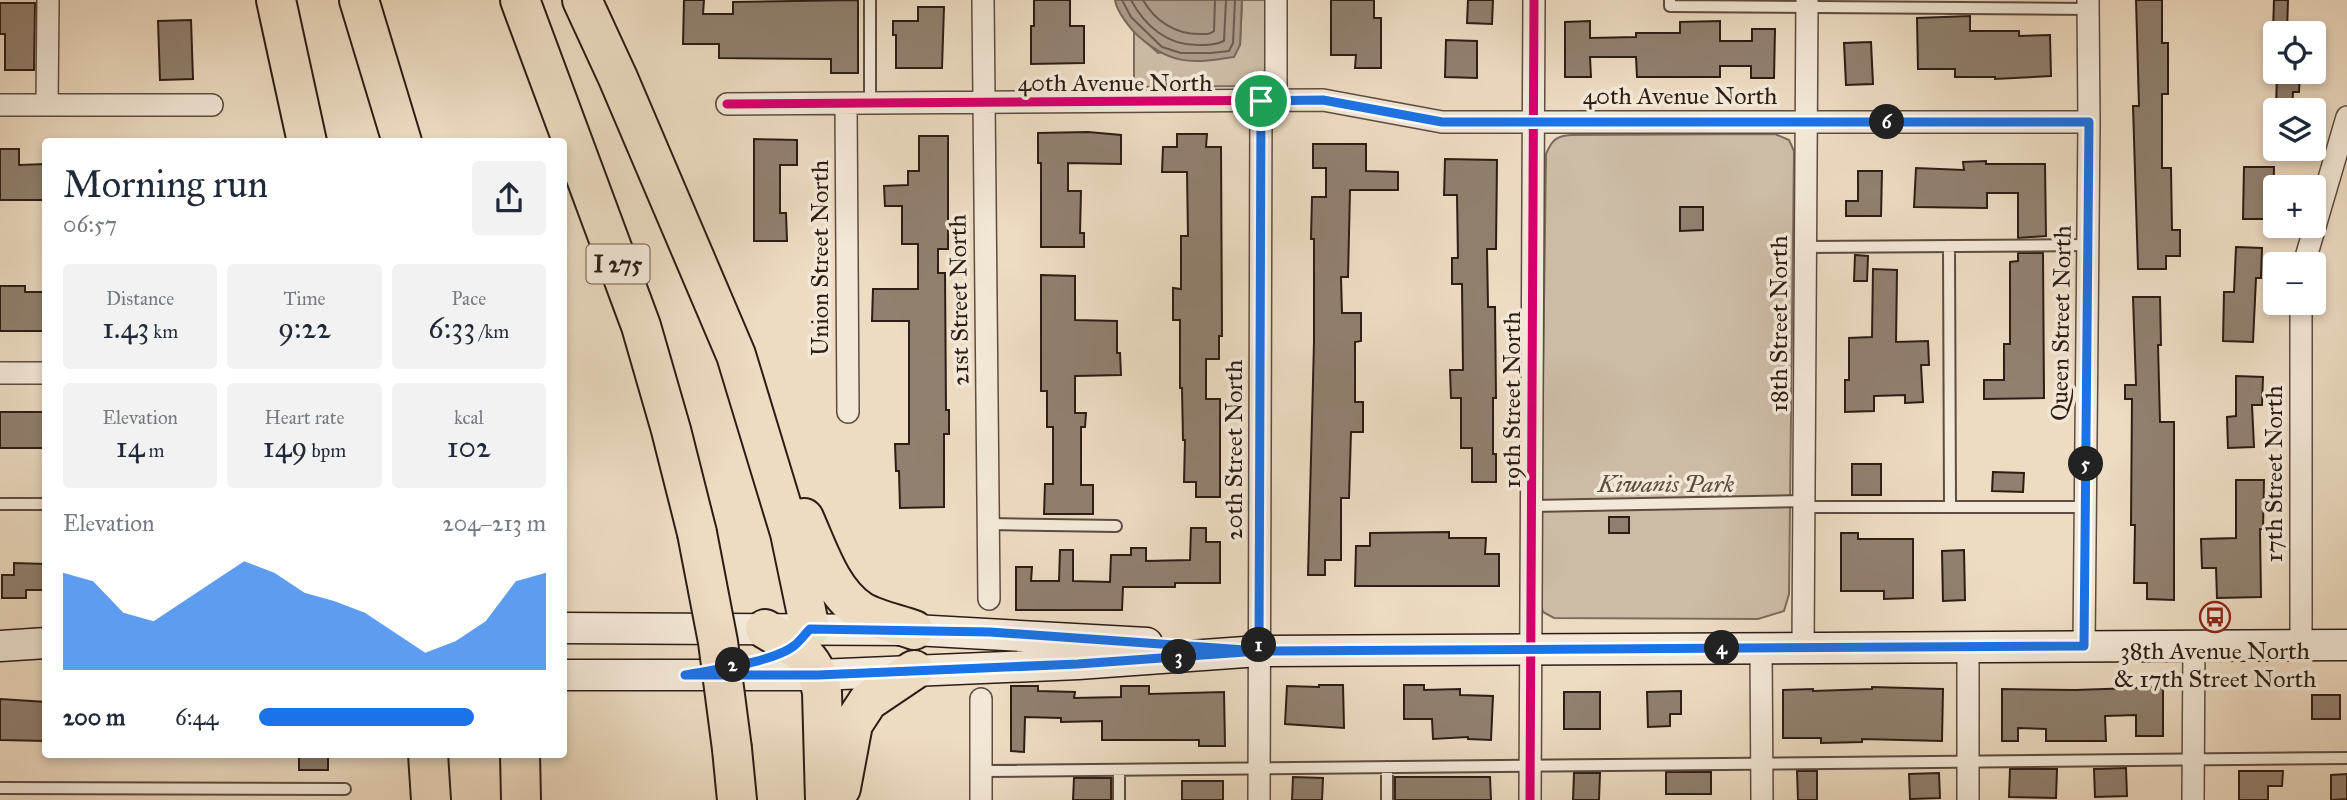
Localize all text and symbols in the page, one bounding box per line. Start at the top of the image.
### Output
map controls [2263,21,2326,315]
button: locate [2263,21,2326,84]
street label: 40th Avenue North [1018,68,1212,98]
pin [1231,71,1291,131]
street label: 40th Avenue North [1583,81,1777,111]
icon: arrive [1242,82,1280,120]
button: layers [2263,98,2326,161]
pin: 6 [1870,104,1904,140]
text: 6 [1882,110,1891,133]
street label: Union Street North [805,160,835,356]
text: Morning run [63,161,268,207]
button: share [472,161,546,235]
button: + [2263,175,2326,238]
text: 06:57 [63,210,117,238]
street label: 21st Street North [943,214,975,386]
street label: Queen Street North [2044,225,2078,421]
street label: 18th Street North [1764,236,1794,413]
road number: I 275 [586,244,650,284]
button: − [2263,252,2326,315]
text: Distance [106,287,174,310]
text: Time [283,287,326,310]
text: Pace [452,287,486,310]
text: 1.43 [102,310,149,346]
text: 9:22 [278,310,331,346]
text: 6:33 [428,310,475,346]
street label: 19th Street North [1497,312,1527,488]
text: km [149,320,178,343]
text: /km [475,320,509,343]
street label: 20th Street North [1219,360,1249,540]
street label: 17th Street North [2259,385,2289,563]
text: Elevation [102,406,178,429]
text: Heart rate [265,406,344,429]
text: kcal [454,406,484,429]
text: 14 [116,429,144,465]
text: 149 [263,429,307,465]
text: 102 [447,429,491,465]
text: m [144,439,164,462]
text: bpm [307,439,346,462]
pin: 5 [2068,447,2104,482]
text: 5 [2081,452,2090,475]
park label: Kiwanis Park [1597,469,1734,499]
text: Elevation [63,509,154,537]
text: 204–213 m [443,509,546,537]
bus stop icon: 38th Avenue North & 17th Street North [2198,600,2232,634]
pin: 1 [1242,628,1276,662]
pin: 4 [1704,630,1740,666]
text: 1 [1255,633,1262,656]
text: 4 [1716,636,1727,659]
place label: 38th Avenue North & 17th Street North [2114,636,2316,694]
pin: 3 [1162,640,1196,674]
text: 3 [1175,645,1182,668]
pin: 2 [716,648,750,682]
text: 2 [728,653,737,676]
text: 200 m [63,703,125,731]
text: 6:44 [175,703,218,731]

